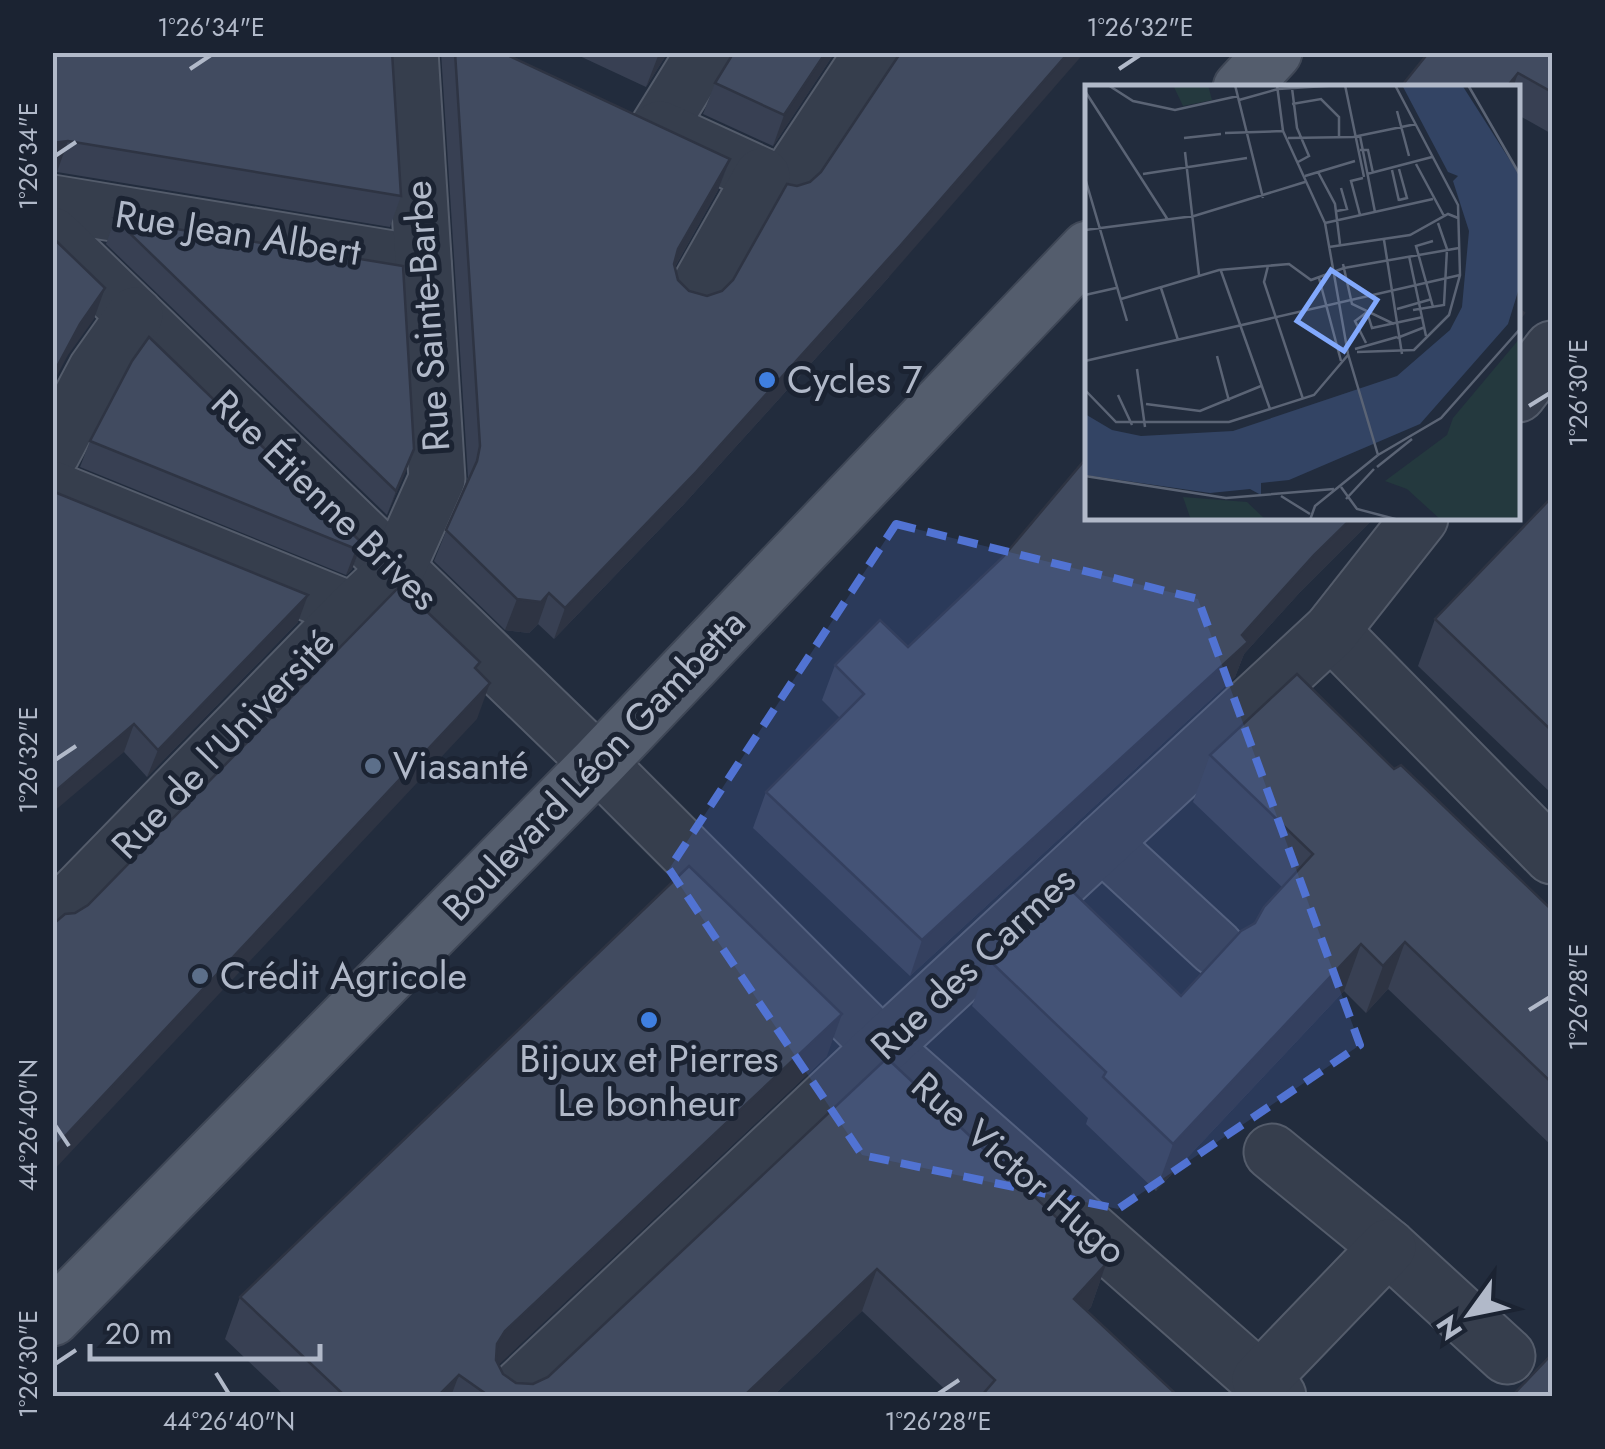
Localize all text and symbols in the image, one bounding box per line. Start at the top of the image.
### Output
text: 1°26'34"E [157,9,265,45]
text: 1°26'32"E [1086,9,1194,45]
inset map [1085,85,1520,520]
text: 1°26'34"E [10,102,46,210]
street label: Rue Sainte-Barbe [390,179,463,453]
street label: Rue Jean Albert [111,186,365,279]
text: 1°26'30"E [1560,339,1596,447]
place label: Cycles 7 [787,352,922,407]
marker: Cycles 7 [756,369,778,391]
street label: Rue Étienne Brives [199,376,452,623]
street label: Boulevard Léon Gambetta [430,596,757,933]
street label: Rue de l'Université [98,616,347,871]
text: 1°26'32"E [10,706,46,814]
place label: Viasanté [393,738,528,793]
marker: Viasanté [362,755,384,777]
street label: Rue des Carmes [858,853,1087,1072]
text: 1°26'28"E [1560,943,1596,1051]
place label: Crédit Agricole [220,948,467,1003]
marker: Crédit Agricole [189,965,211,987]
marker: Bijoux et Pierres Le bonheur [638,1009,660,1031]
place label: Bijoux et Pierres Le bonheur [519,1031,779,1130]
text: 44°26'40"N [10,1059,46,1191]
street label: Rue Victor Hugo [900,1059,1139,1277]
north arrow [1420,1264,1520,1364]
scale bar [90,1299,320,1361]
text: N [1426,1307,1473,1348]
text: 1°26'30"E [10,1310,46,1418]
text: 20 m [105,1312,172,1355]
text: 44°26'40"N [163,1403,295,1439]
text: 1°26'28"E [884,1403,992,1439]

